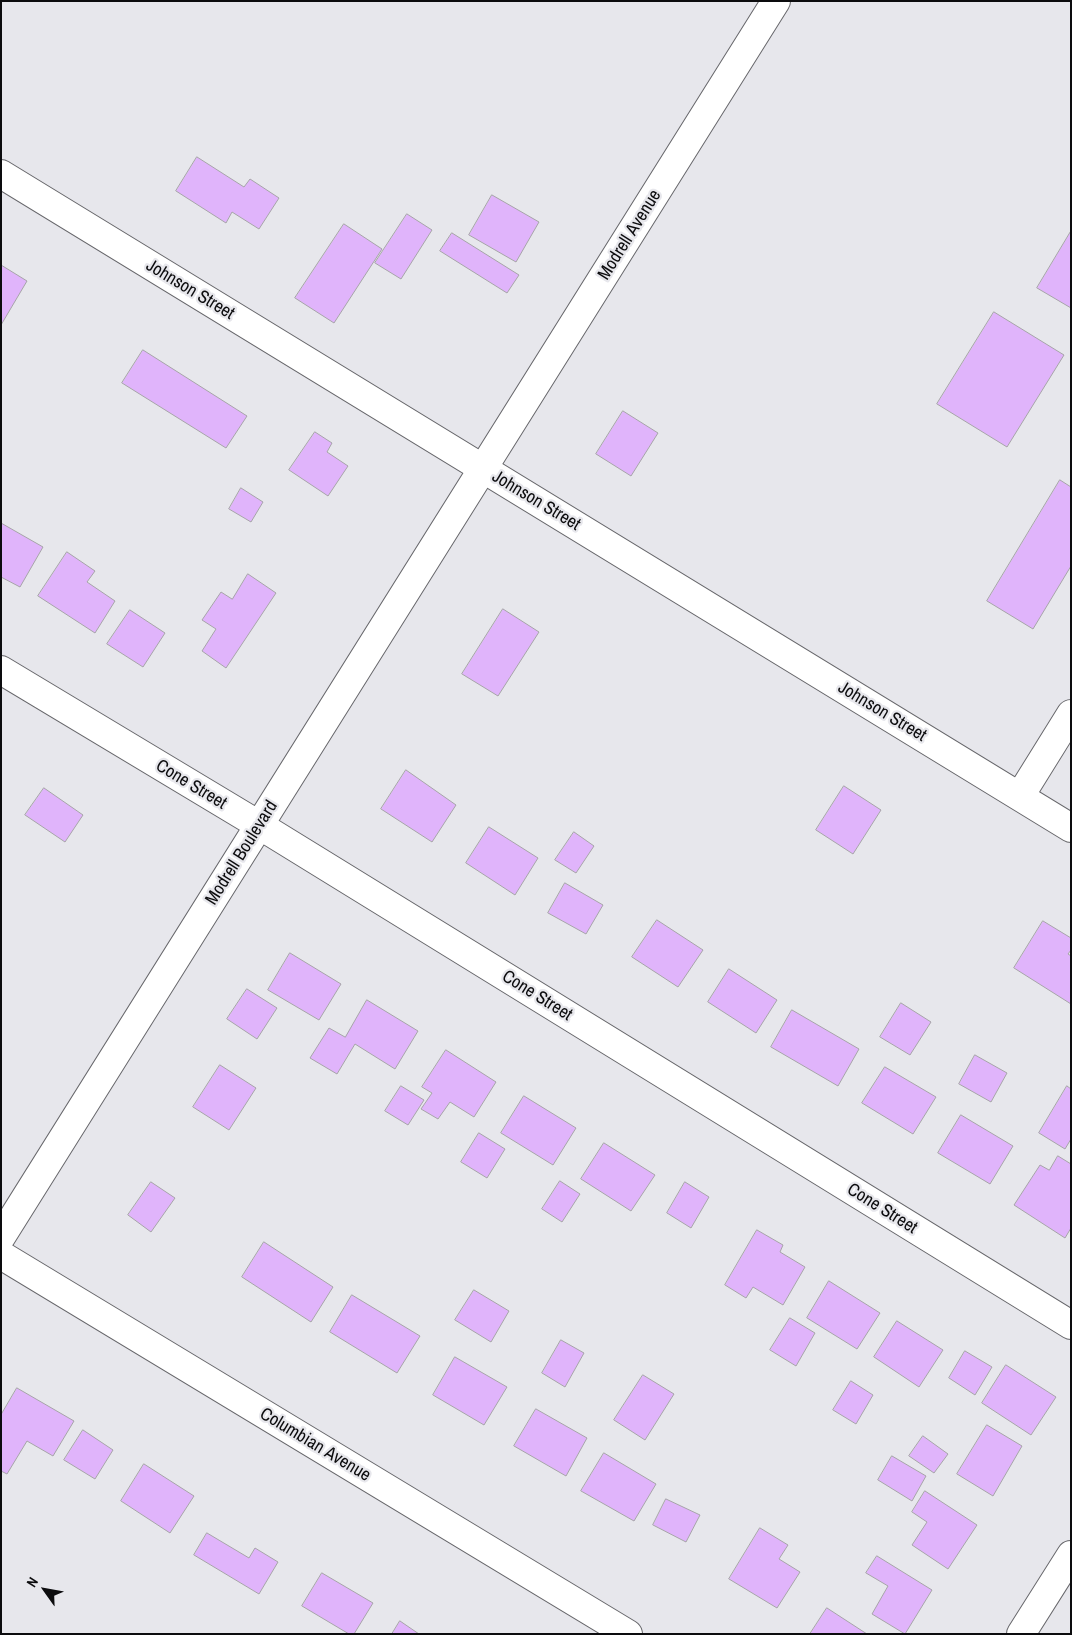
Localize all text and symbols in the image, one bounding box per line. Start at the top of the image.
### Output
street label: Modrell Avenue [594,186,666,284]
street label: Johnson Street [142,255,238,325]
street label: Johnson Street [488,466,584,536]
street label: Johnson Street [834,677,930,747]
street label: Cone Street [152,755,230,815]
street label: Modrell Boulevard [201,797,283,909]
street label: Cone Street [498,966,576,1026]
street label: Cone Street [843,1179,921,1239]
street label: Columbian Avenue [256,1403,374,1487]
north arrow [20,1565,70,1615]
text: N [22,1574,42,1590]

